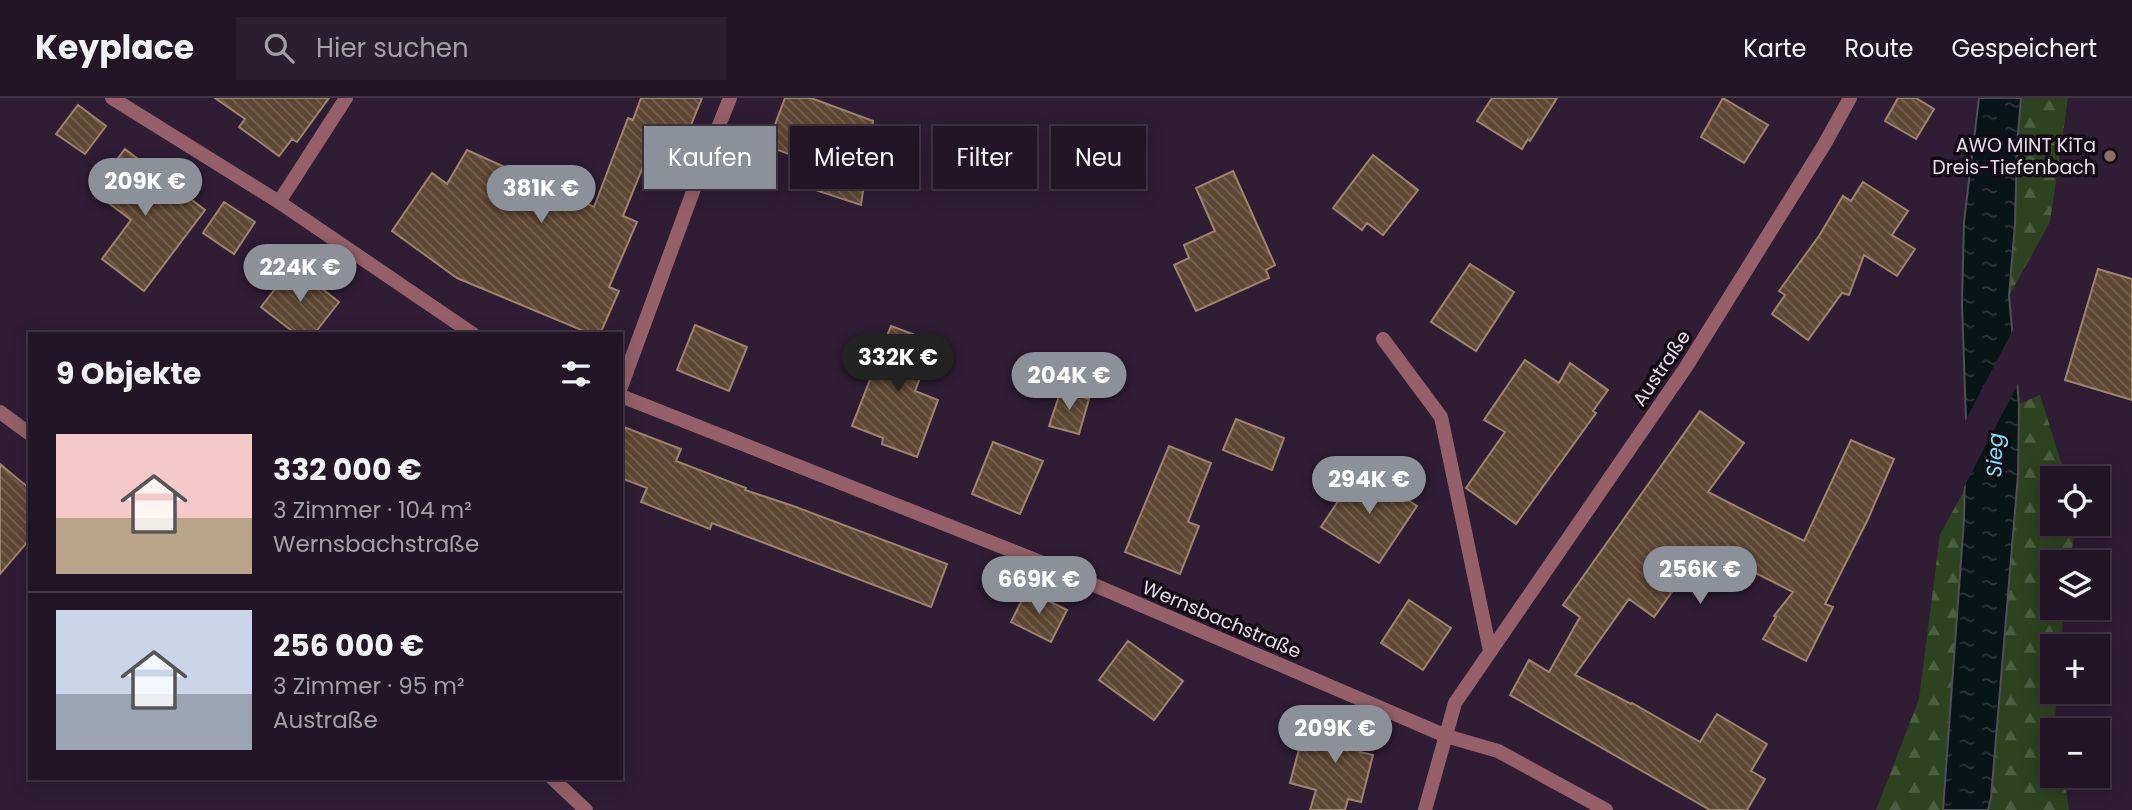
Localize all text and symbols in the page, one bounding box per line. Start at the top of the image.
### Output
search box [236,17,726,80]
text: Keyplace [35,24,194,71]
icon: search [260,29,298,67]
text: Hier suchen [316,30,469,66]
text: Karte [1743,32,1806,65]
text: Route [1844,32,1913,65]
text: Gespeichert [1951,32,2097,65]
chip: Kaufen [644,126,776,189]
chip: Mieten [790,126,919,189]
chip: Filter [933,126,1037,189]
chip: Neu [1051,126,1146,189]
place label: AWO MINT KiTa Dreis-Tiefenbach [1932,132,2096,181]
marker: AWO MINT KiTa Dreis-Tiefenbach [2102,148,2118,164]
pin: 209K € [88,158,202,218]
text: 209K € [104,165,186,197]
pin: 381K € [484,166,598,225]
text: 381K € [503,172,579,204]
pin: 224K € [243,244,357,304]
text: 224K € [259,251,341,283]
street label: Austraße [1626,325,1697,412]
pin: 332K € [841,334,955,394]
text: 332K € [858,341,938,373]
text: 9 Objekte [56,352,201,395]
pin: 204K € [1012,352,1126,412]
icon: filters [557,355,595,393]
text: 204K € [1028,359,1110,391]
water label: Sieg [1979,432,2010,478]
text: 332 000 € [273,448,422,491]
pin: 294K € [1312,456,1426,516]
icon: home [112,462,196,546]
text: 294K € [1328,463,1410,495]
map controls [2040,466,2110,788]
button: locate [2040,466,2110,536]
text: 3 Zimmer · 104 m² [273,494,472,526]
text: Wernsbachstraße [273,528,479,560]
pin: 256K € [1643,546,1757,606]
button: layers [2040,550,2110,620]
text: 256K € [1659,553,1741,585]
pin: 669K € [982,556,1096,616]
text: 669K € [998,563,1080,595]
street label: Wernsbachstraße [1138,574,1305,665]
text: 256 000 € [273,624,424,667]
button: + [2040,634,2110,704]
icon: home [112,638,196,722]
text: 3 Zimmer · 95 m² [273,670,465,702]
text: Austraße [273,704,378,736]
pin: 209K € [1278,706,1392,765]
text: 209K € [1294,712,1376,744]
button: − [2040,718,2110,788]

